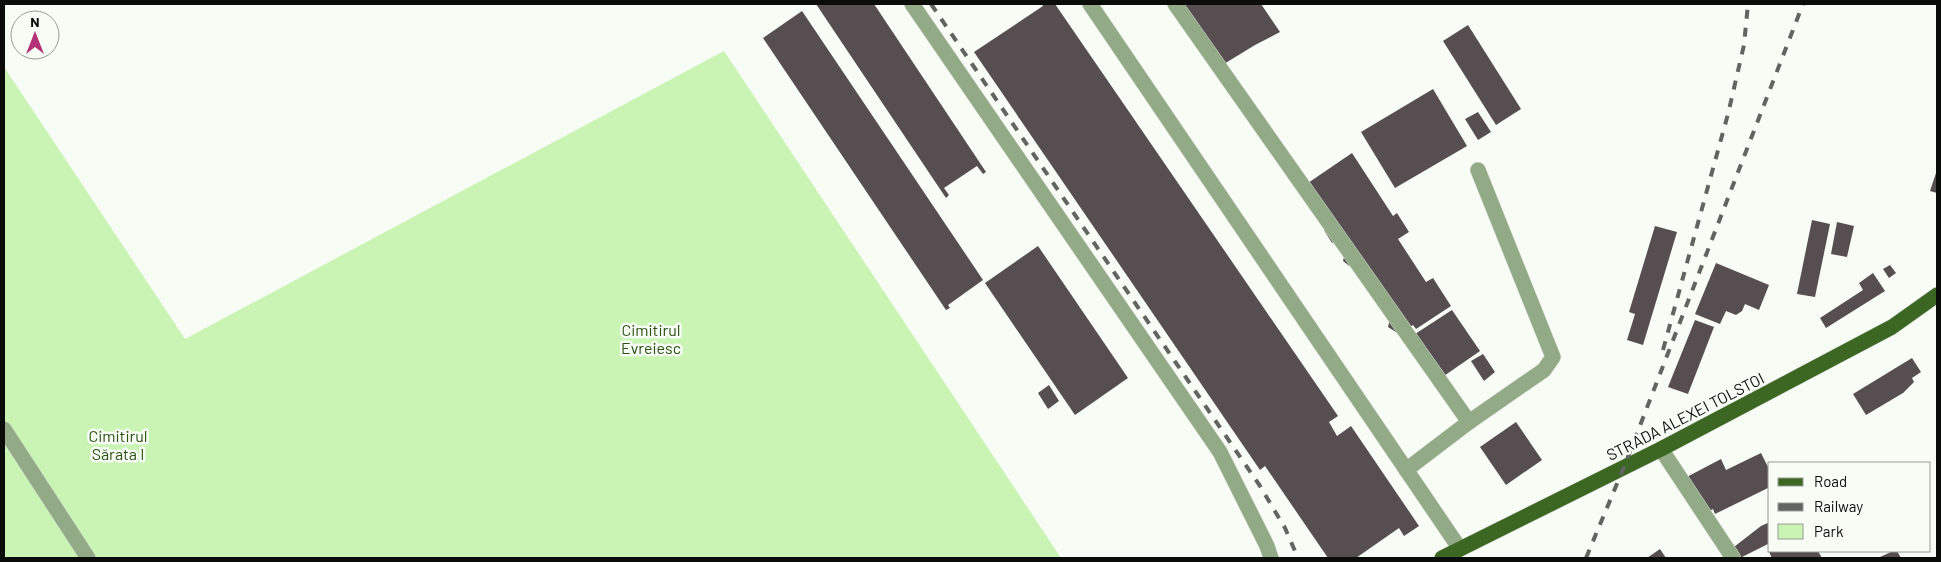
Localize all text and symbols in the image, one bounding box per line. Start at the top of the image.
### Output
north arrow [10,10,60,60]
text: N [30,13,40,30]
park label: Cimitirul Evreiesc [621,320,681,357]
street label: STRADA ALEXEI TOLSTOI [1603,368,1767,464]
park label: Cimitirul Sărata I [88,426,148,463]
legend [1768,462,1931,552]
text: Road [1814,472,1847,490]
text: Railway [1814,497,1863,515]
text: Park [1814,522,1844,540]

